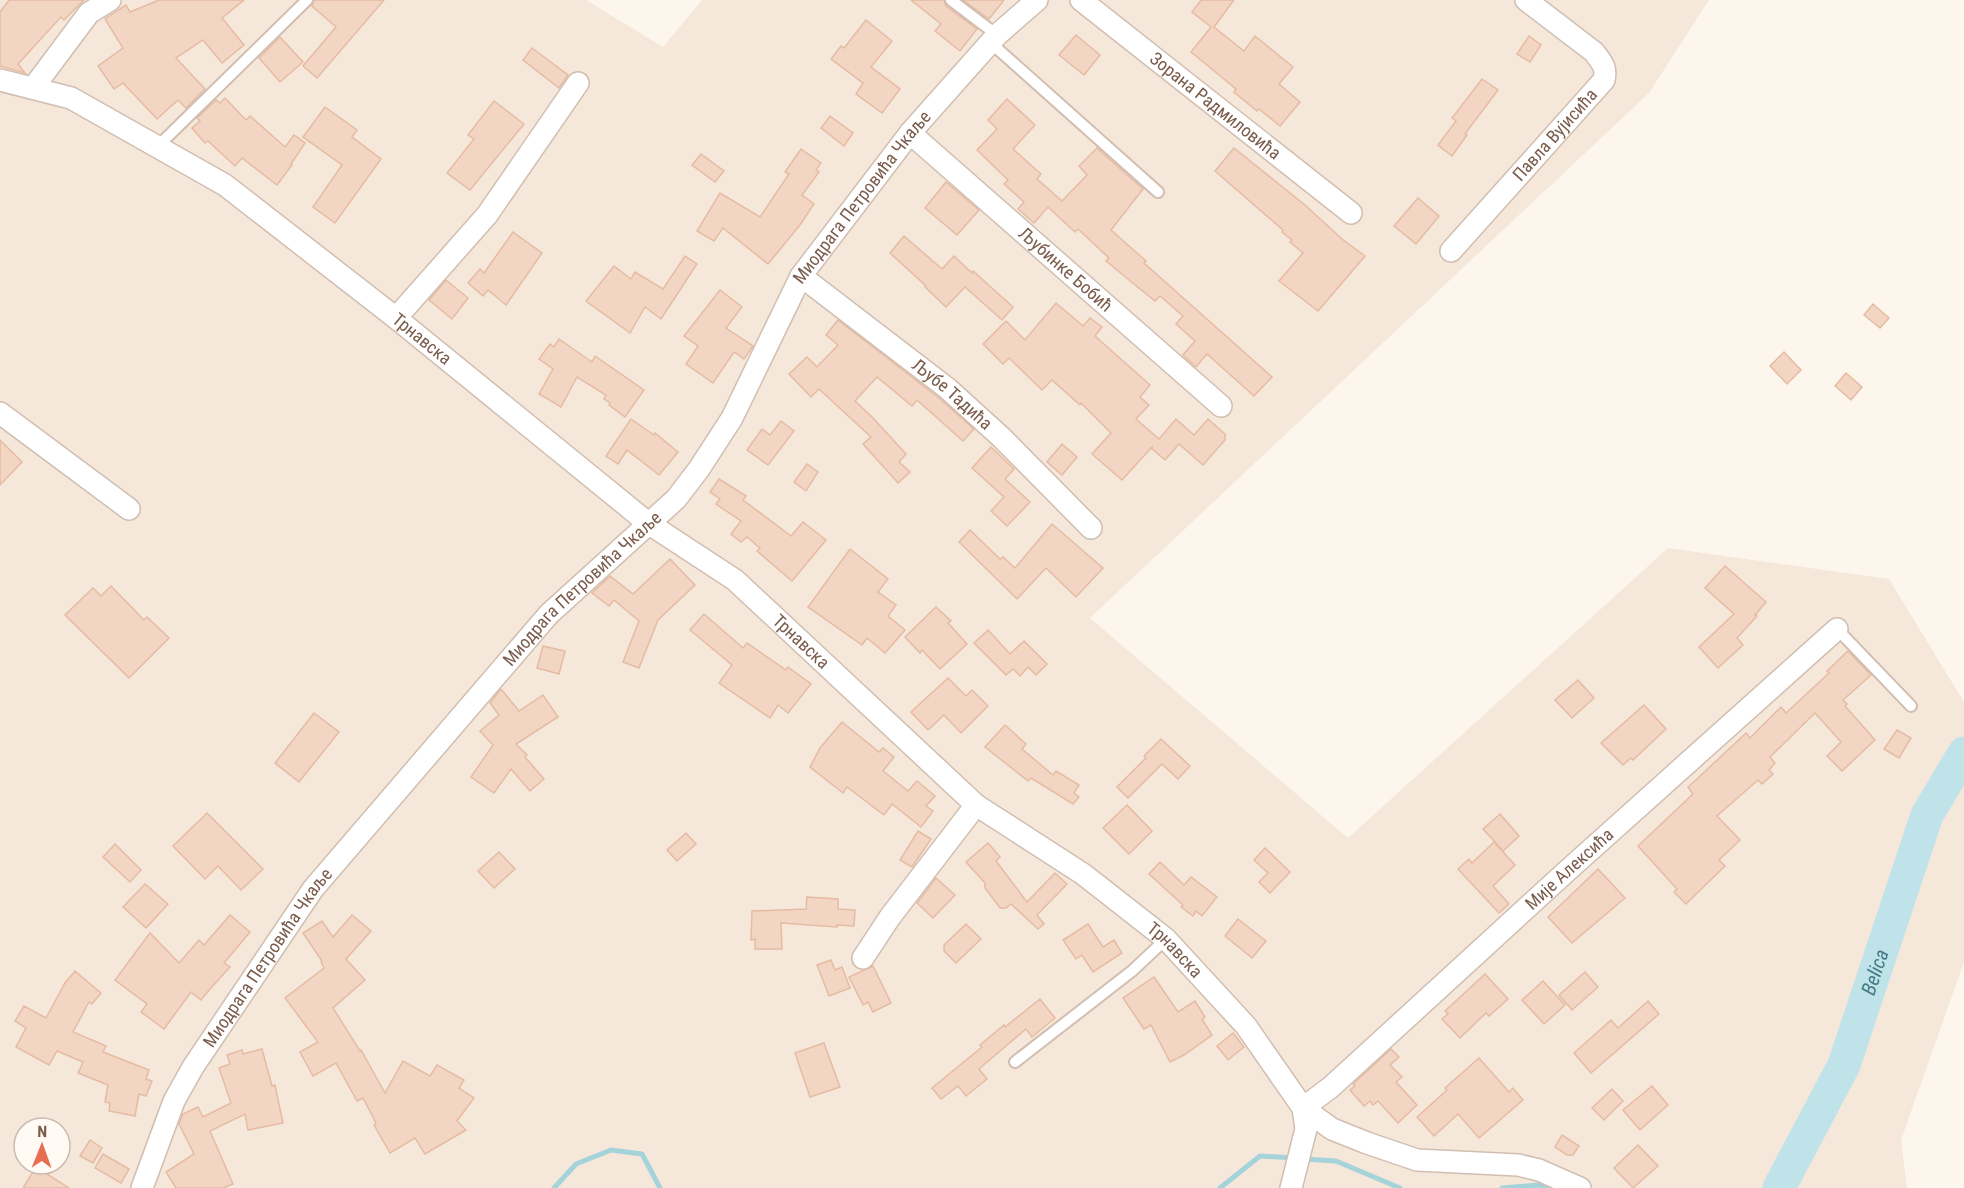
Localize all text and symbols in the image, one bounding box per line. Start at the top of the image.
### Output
street label: Зорана Радмиловића [1146,47,1285,164]
street label: Павла Вујисића [1508,84,1601,185]
street label: Миодрага Петровића Чкаље [788,106,935,287]
street label: Љубинке Бобић [1015,222,1117,316]
street label: Трнавска [388,308,456,369]
street label: Љубе Тадића [908,354,997,434]
street label: Миодрага Петровића Чкаље [498,507,665,670]
street label: Трнавска [769,610,834,673]
street label: Мије Алексића [1521,824,1617,914]
street label: Миодрага Петровића Чкаље [198,864,336,1051]
street label: Трнавска [1143,917,1207,982]
water label: Belica [1856,946,1894,998]
north arrow [12,1116,72,1176]
text: N [37,1122,47,1141]

